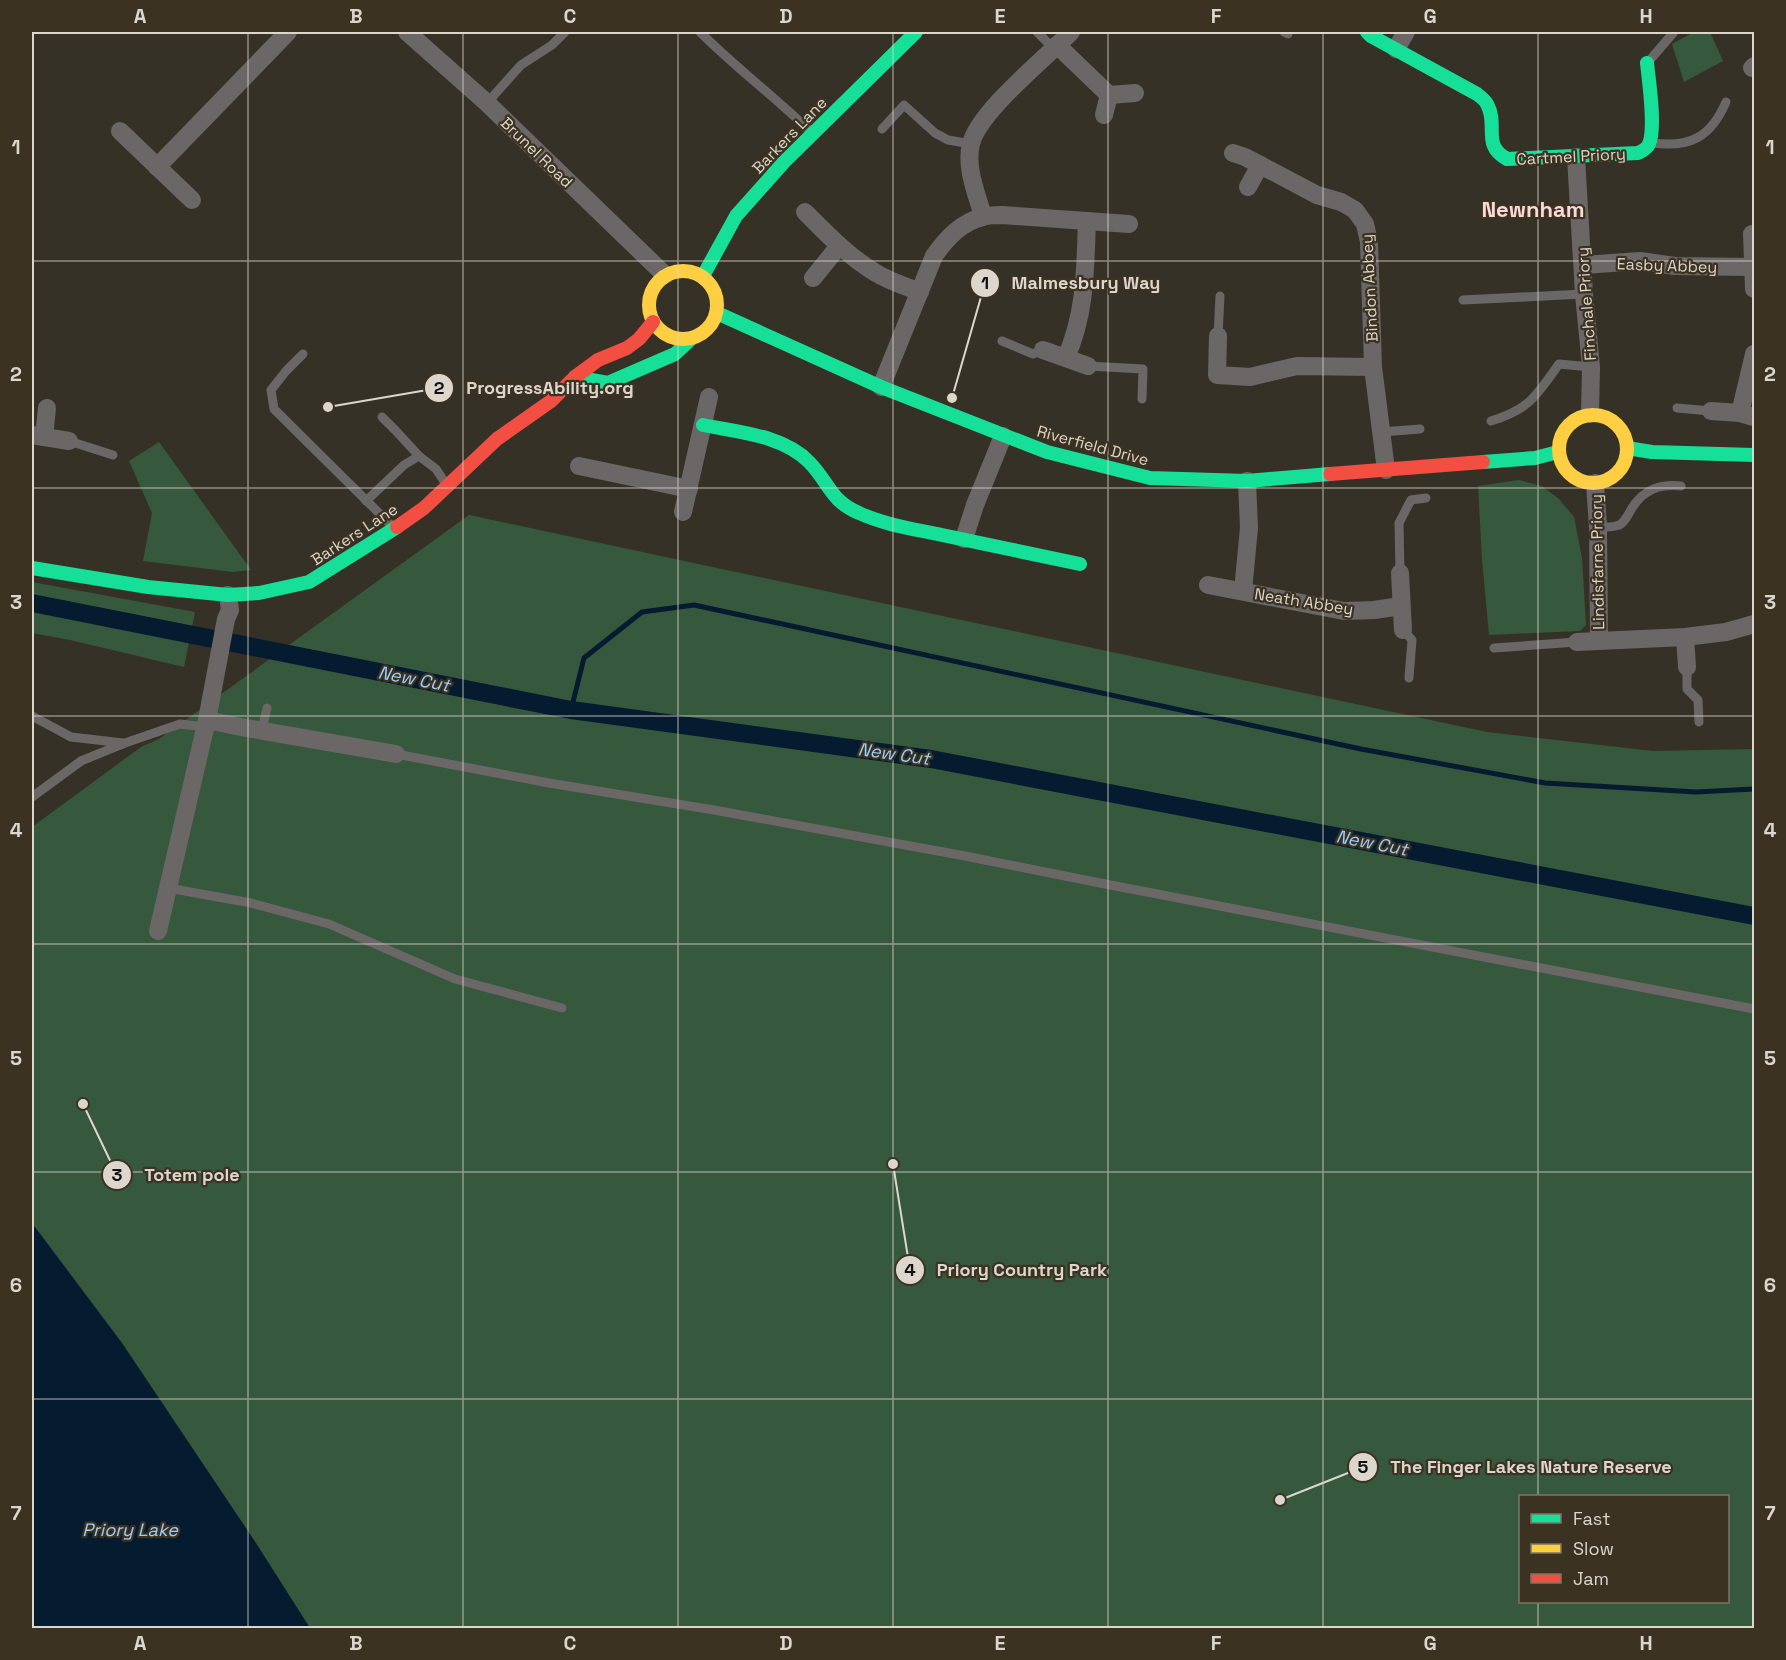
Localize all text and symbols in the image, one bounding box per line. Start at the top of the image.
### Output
text: A [134,3,147,29]
text: B [349,3,363,29]
text: C [564,3,577,29]
text: D [779,3,793,29]
text: E [994,3,1006,29]
text: F [1211,3,1222,29]
text: G [1423,3,1437,29]
text: H [1639,3,1653,29]
street label: Barkers Lane [747,92,831,178]
street label: Brunel Road [496,113,577,192]
text: 1 [11,134,21,160]
text: 1 [1765,134,1775,160]
street label: Cartmel Priory [1516,143,1626,170]
district label: Newnham [1481,195,1585,223]
street label: Bindon Abbey [1356,233,1383,343]
street label: Finchale Priory [1572,247,1601,361]
street label: Easby Abbey [1616,253,1718,278]
callout: Malmesbury Way [970,265,1172,301]
text: 1 [981,271,989,294]
text: Malmesbury Way [1012,271,1160,294]
text: 2 [10,361,22,387]
text: 2 [1764,361,1776,387]
callout: ProgressAbility.org [424,370,645,406]
text: 2 [434,376,445,399]
text: ProgressAbility.org [466,376,634,399]
street label: Riverfield Drive [1035,421,1151,470]
street label: Lindisfarne Priory [1586,494,1609,630]
street label: Barkers Lane [307,499,402,570]
street label: Neath Abbey [1253,583,1355,620]
text: 3 [10,589,22,615]
text: 3 [1764,589,1776,615]
water label: New Cut [376,660,453,697]
water label: New Cut [857,737,933,770]
text: 4 [10,817,23,843]
text: 4 [1764,817,1777,843]
water label: New Cut [1334,824,1411,861]
text: 5 [10,1045,22,1071]
text: 5 [1764,1045,1776,1071]
callout: Totem pole [102,1157,252,1193]
text: 3 [112,1163,123,1186]
text: Totem pole [144,1163,240,1186]
callout: Priory Country Park [895,1252,1119,1288]
text: 4 [904,1258,916,1281]
text: Priory Country Park [937,1258,1107,1281]
text: 6 [10,1272,22,1298]
text: 6 [1764,1272,1776,1298]
callout: The Finger Lakes Nature Reserve [1348,1449,1683,1485]
text: 5 [1358,1455,1369,1478]
text: The Finger Lakes Nature Reserve [1390,1455,1672,1478]
legend [1519,1495,1729,1603]
text: 7 [10,1500,22,1526]
text: 7 [1764,1500,1776,1526]
text: Fast [1573,1507,1610,1530]
water label: Priory Lake [82,1518,179,1541]
text: Slow [1573,1537,1614,1560]
text: Jam [1573,1567,1609,1590]
text: A [134,1630,147,1656]
text: B [349,1630,363,1656]
text: C [564,1630,577,1656]
text: D [779,1630,793,1656]
text: E [994,1630,1006,1656]
text: F [1211,1630,1222,1656]
text: G [1423,1630,1437,1656]
text: H [1639,1630,1653,1656]

